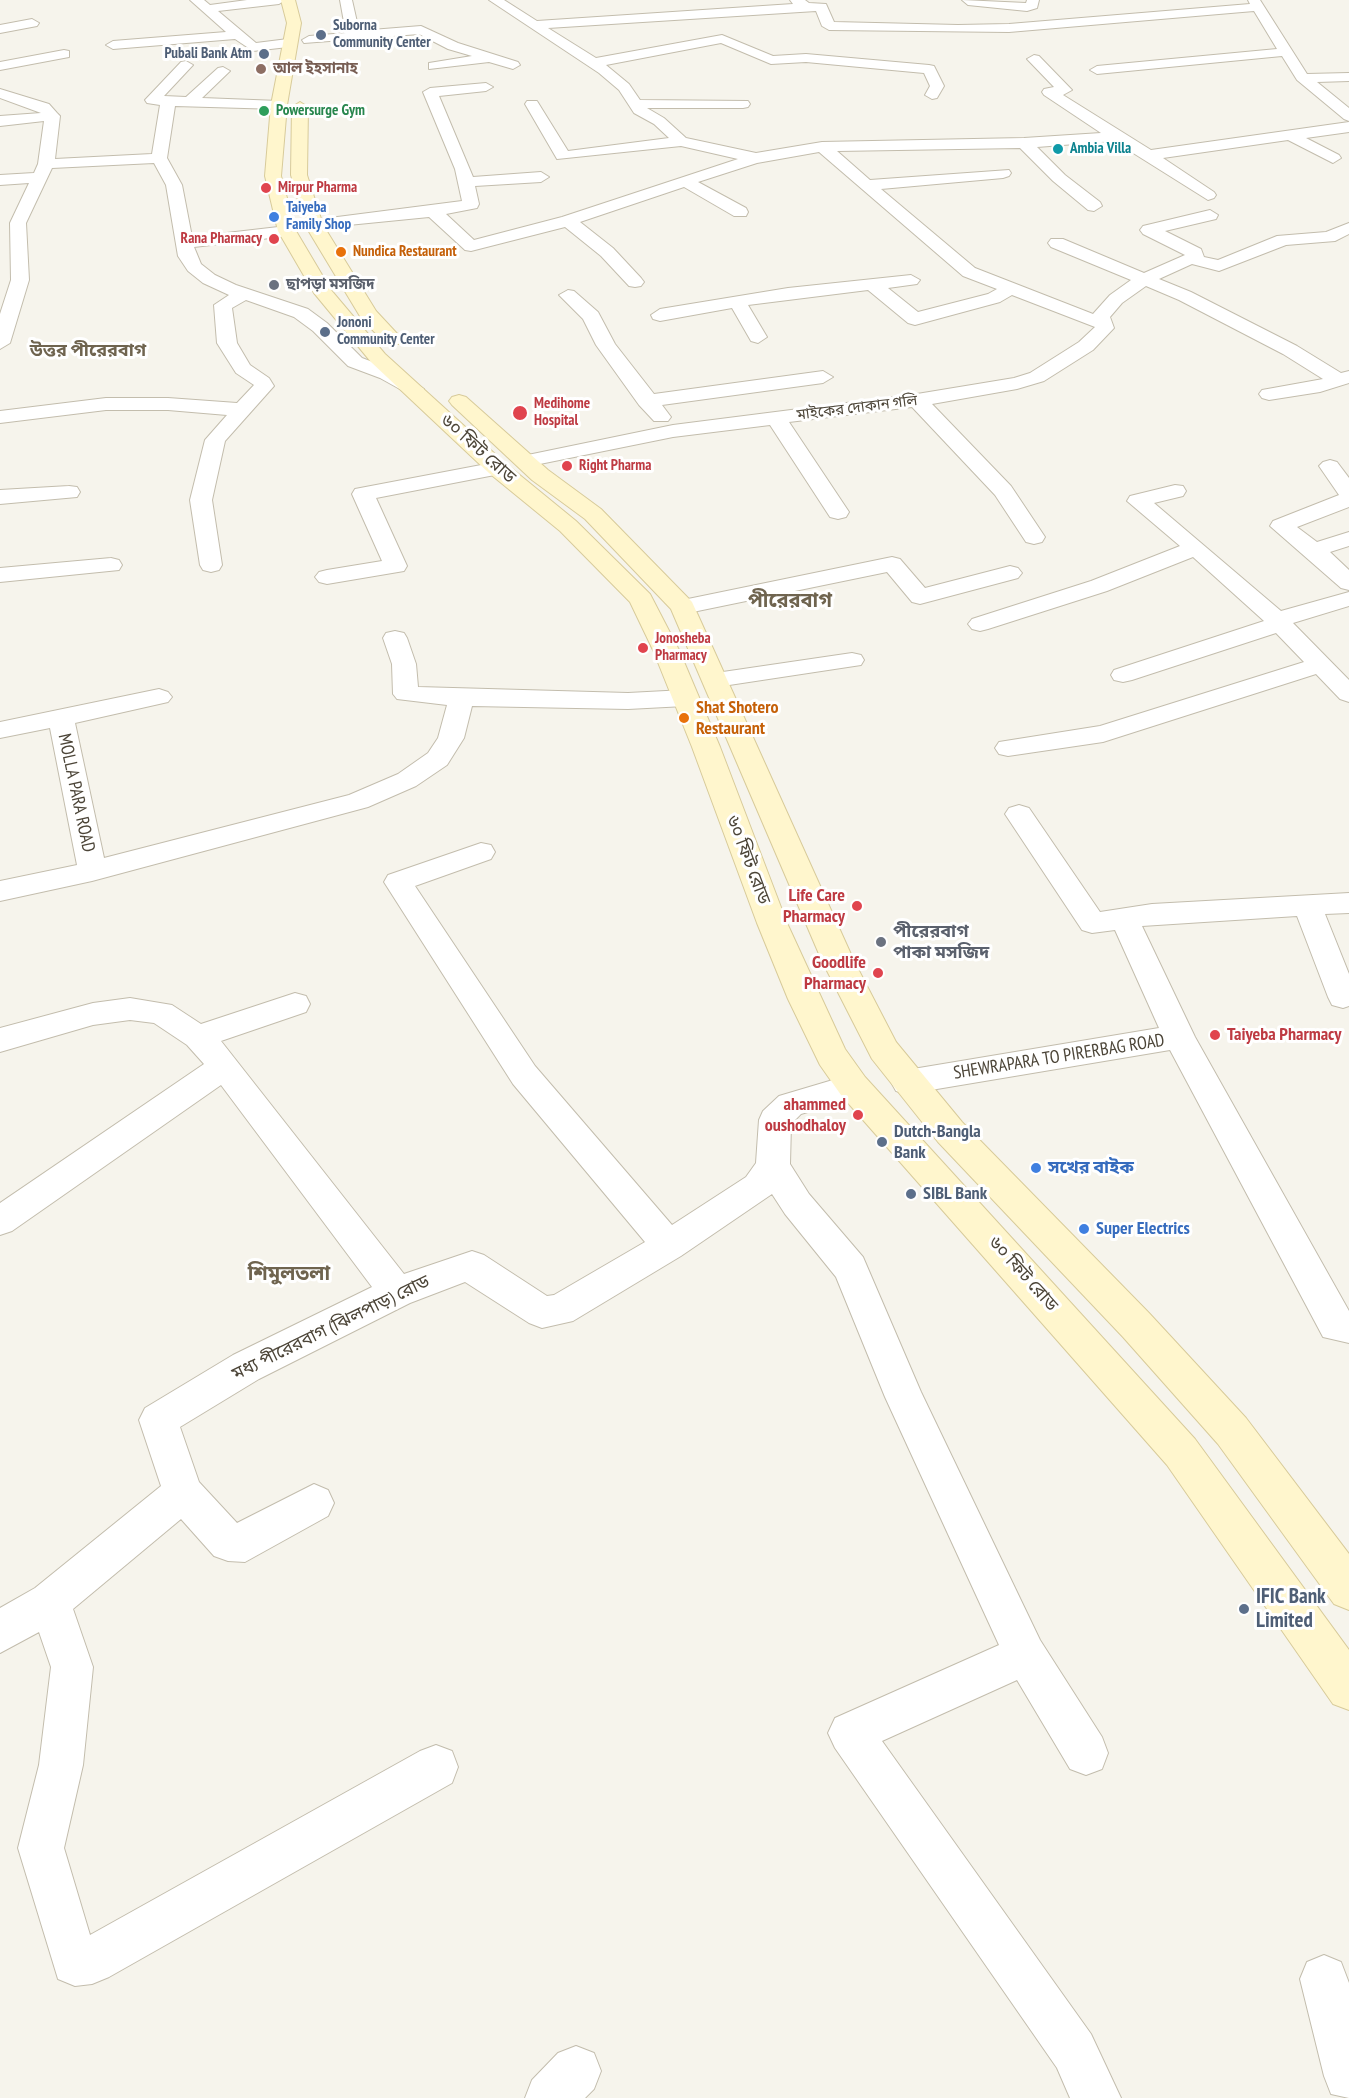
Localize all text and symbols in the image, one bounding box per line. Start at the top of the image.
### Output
place label: Suborna Community Center [333,17,431,52]
marker: Suborna Community Center [314,28,328,42]
place label: Pubali Bank Atm [165,45,252,63]
marker: Pubali Bank Atm [257,47,271,61]
place label: আল ইহসানাহ [273,60,358,78]
marker: আল ইহসানাহ [254,62,268,76]
place label: Powersurge Gym [276,102,365,120]
marker: Powersurge Gym [257,104,271,118]
place label: Ambia Villa [1070,140,1131,158]
marker: Ambia Villa [1051,142,1065,156]
place label: Mirpur Pharma [278,179,357,197]
marker: Mirpur Pharma [259,181,273,195]
place label: Taiyeba Family Shop [286,199,351,234]
marker: Taiyeba Family Shop [267,210,281,224]
place label: Rana Pharmacy [181,230,262,248]
marker: Rana Pharmacy [267,232,281,246]
place label: Nundica Restaurant [353,243,457,261]
marker: Nundica Restaurant [334,245,348,259]
place label: ছাপড়া মসজিদ [286,276,374,294]
marker: ছাপড়া মসজিদ [267,278,281,292]
place label: Jononi Community Center [337,314,435,349]
marker: Jononi Community Center [318,325,332,339]
district label: উত্তর পীরেরবাগ [30,340,146,362]
street label: মাইকের দোকান গলি [796,392,918,424]
place label: Medihome Hospital [534,395,590,430]
marker: Medihome Hospital [511,404,529,422]
street label: ৬০ ফিট রোড [436,410,520,488]
place label: Right Pharma [579,457,651,475]
marker: Right Pharma [560,459,574,473]
district label: পীরেরবাগ [748,589,832,613]
place label: Jonosheba Pharmacy [655,630,711,665]
marker: Jonosheba Pharmacy [636,641,650,655]
place label: Shat Shotero Restaurant [696,697,779,740]
marker: Shat Shotero Restaurant [677,711,691,725]
street label: MOLLA PARA ROAD [53,732,99,854]
street label: ৬০ ফিট রোড [721,813,775,907]
place label: Life Care Pharmacy [783,885,845,928]
marker: Life Care Pharmacy [850,899,864,913]
place label: পীরেরবাগ পাকা মসজিদ [893,921,989,964]
marker: পীরেরবাগ পাকা মসজিদ [874,935,888,949]
place label: Goodlife Pharmacy [804,952,866,994]
marker: Goodlife Pharmacy [871,966,885,980]
place label: Taiyeba Pharmacy [1227,1024,1341,1046]
marker: Taiyeba Pharmacy [1208,1028,1222,1042]
street label: SHEWRAPARA TO PIRERBAG ROAD [952,1030,1166,1084]
place label: ahammed oushodhaloy [765,1094,846,1136]
marker: ahammed oushodhaloy [851,1108,865,1122]
place label: Dutch-Bangla Bank [894,1121,981,1164]
marker: Dutch-Bangla Bank [875,1135,889,1149]
place label: সখের বাইক [1048,1157,1134,1179]
marker: সখের বাইক [1029,1161,1043,1175]
place label: SIBL Bank [923,1183,987,1205]
marker: SIBL Bank [904,1187,918,1201]
place label: Super Electrics [1096,1218,1190,1240]
marker: Super Electrics [1077,1222,1091,1236]
street label: ৬০ ফিট রোড [984,1232,1062,1316]
district label: শিমুলতলা [248,1262,330,1286]
street label: মধ্য পীরেরবাগ (ঝিলপাড়) রোড [229,1271,433,1385]
place label: IFIC Bank Limited [1256,1584,1326,1634]
marker: IFIC Bank Limited [1237,1602,1251,1616]

